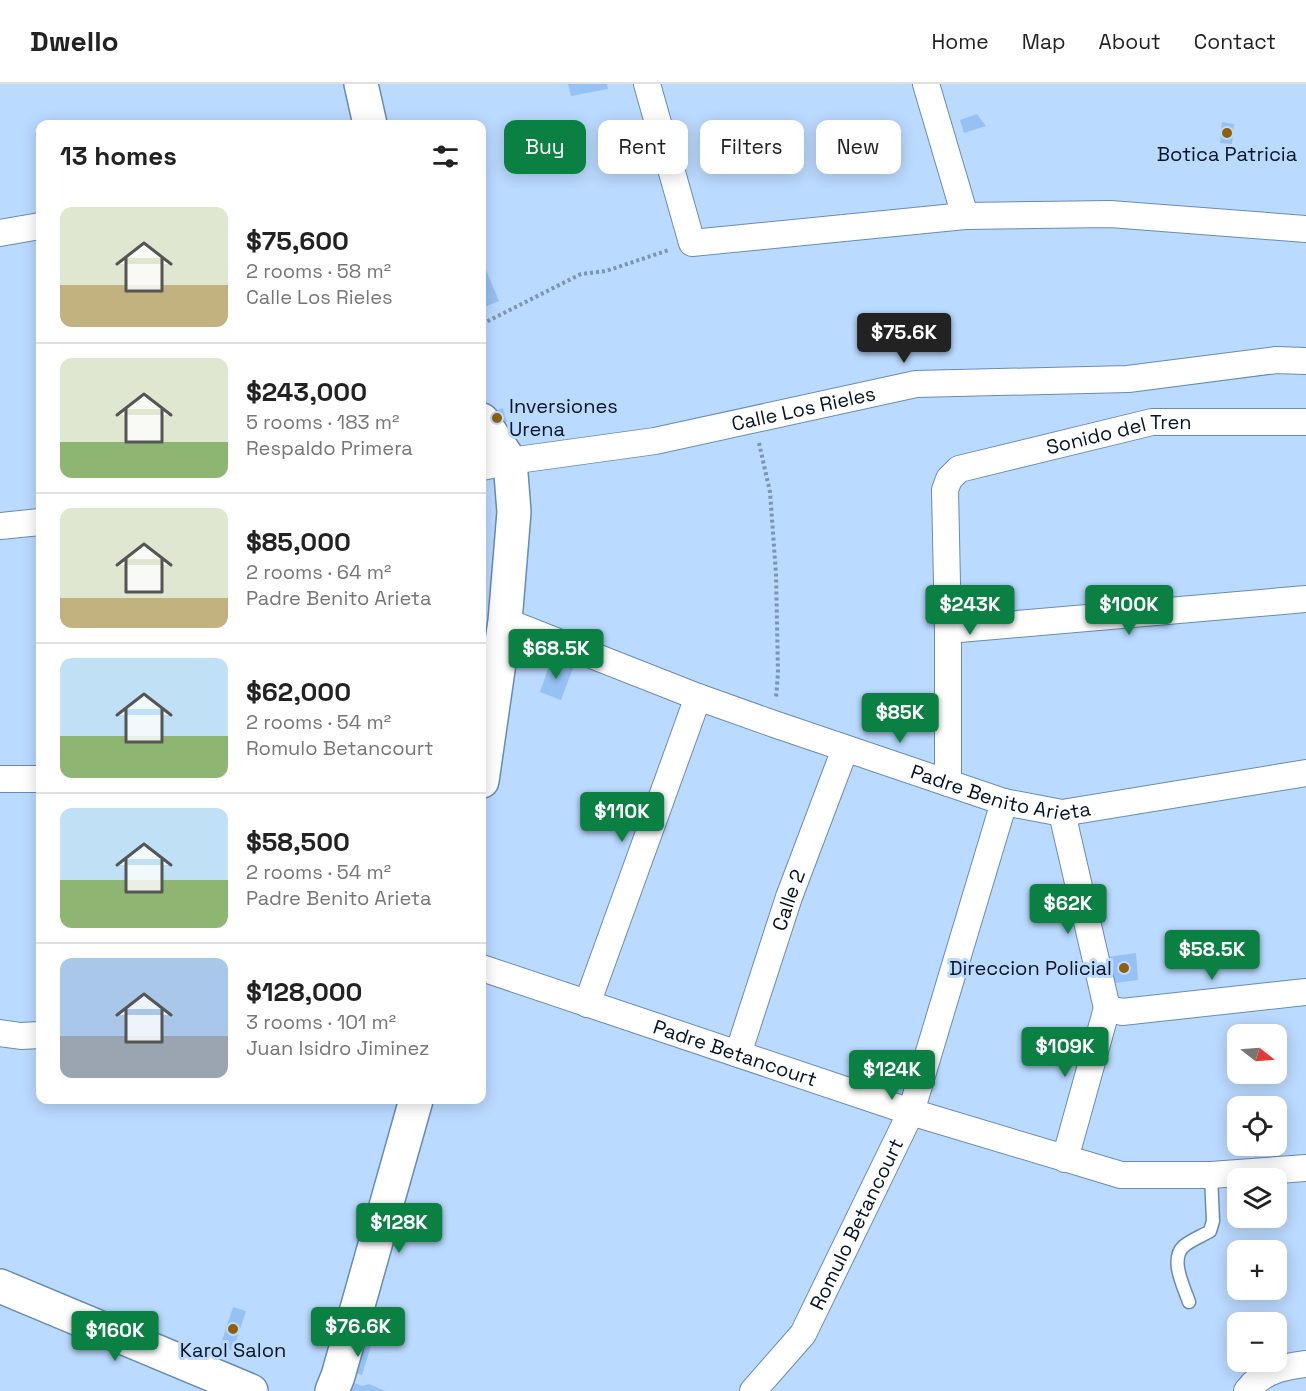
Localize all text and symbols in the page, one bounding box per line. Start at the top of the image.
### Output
text: Dwello [30,23,119,59]
text: Home [931,28,989,55]
text: Map [1022,28,1066,55]
text: About [1099,28,1161,55]
text: Contact [1194,28,1276,55]
chip: Buy [504,120,586,174]
chip: Rent [598,120,688,174]
chip: Filters [700,120,804,174]
chip: New [816,120,901,174]
marker: Botica Patricia [1220,126,1234,140]
text: 13 homes [60,139,177,173]
icon: filters [429,140,462,173]
place label: Botica Patricia [1157,141,1297,167]
text: $75,600 [246,224,349,258]
icon: home [108,231,180,303]
text: 2 rooms · 58 m² [246,258,391,284]
text: Calle Los Rieles [246,284,393,310]
pin: $75.6K [855,313,953,364]
text: $75.6K [871,319,937,345]
text: $243,000 [246,375,367,409]
street label: Calle Los Rieles [729,380,878,437]
icon: home [108,382,180,454]
place label: Inversiones Urena [509,393,618,442]
text: 5 rooms · 183 m² [246,409,399,435]
street label: Sonido del Tren [1043,409,1192,460]
marker: Inversiones Urena [490,411,504,425]
text: Respaldo Primera [246,435,413,461]
text: $85,000 [246,525,351,559]
icon: home [108,532,180,604]
text: 2 rooms · 64 m² [246,559,391,585]
text: Padre Benito Arieta [246,585,431,611]
pin: $243K [928,585,1012,636]
pin: $100K [1087,585,1171,636]
text: $243K [939,591,1001,617]
text: $100K [1099,591,1159,617]
pin: $68.5K [507,629,605,680]
text: $68.5K [523,635,589,661]
text: $62,000 [246,675,351,709]
icon: home [108,682,180,754]
pin: $85K [864,693,936,744]
text: $85K [876,699,924,725]
text: 2 rooms · 54 m² [246,709,391,735]
text: Romulo Betancourt [246,735,434,761]
street label: Padre Benito Arieta [907,758,1093,826]
pin: $110K [580,792,664,843]
text: $110K [594,798,650,824]
text: $58,500 [246,825,350,859]
icon: home [108,832,180,904]
text: 2 rooms · 54 m² [246,859,391,885]
street label: Calle 2 [766,866,811,934]
pin: $62K [1032,884,1104,935]
text: Padre Benito Arieta [246,885,431,911]
text: $62K [1044,890,1092,916]
pin: $58.5K [1163,930,1261,981]
text: $58.5K [1179,936,1245,962]
place label: Direccion Policial [949,955,1112,981]
marker: Direccion Policial [1117,961,1131,975]
text: $128,000 [246,975,362,1009]
icon: home [108,982,180,1054]
text: 3 rooms · 101 m² [246,1009,396,1035]
street label: Padre Betancourt [650,1013,820,1093]
north arrow [1227,1024,1287,1084]
map controls [1227,1024,1287,1372]
pin: $109K [1023,1027,1107,1078]
text: $109K [1036,1033,1095,1059]
text: Juan Isidro Jiminez [246,1035,429,1061]
pin: $124K [850,1050,934,1101]
text: $124K [863,1056,921,1082]
button: locate [1227,1096,1287,1156]
street label: Romulo Betancourt [804,1134,909,1314]
button: layers [1227,1168,1287,1228]
pin: $128K [357,1203,441,1254]
text: $128K [370,1209,428,1235]
button: + [1227,1240,1287,1300]
pin: $76.6K [309,1307,407,1358]
pin: $160K [73,1311,157,1362]
button: − [1227,1312,1287,1372]
text: $76.6K [325,1313,391,1339]
text: $160K [86,1317,145,1343]
marker: Karol Salon [226,1322,240,1336]
place label: Karol Salon [180,1337,286,1363]

